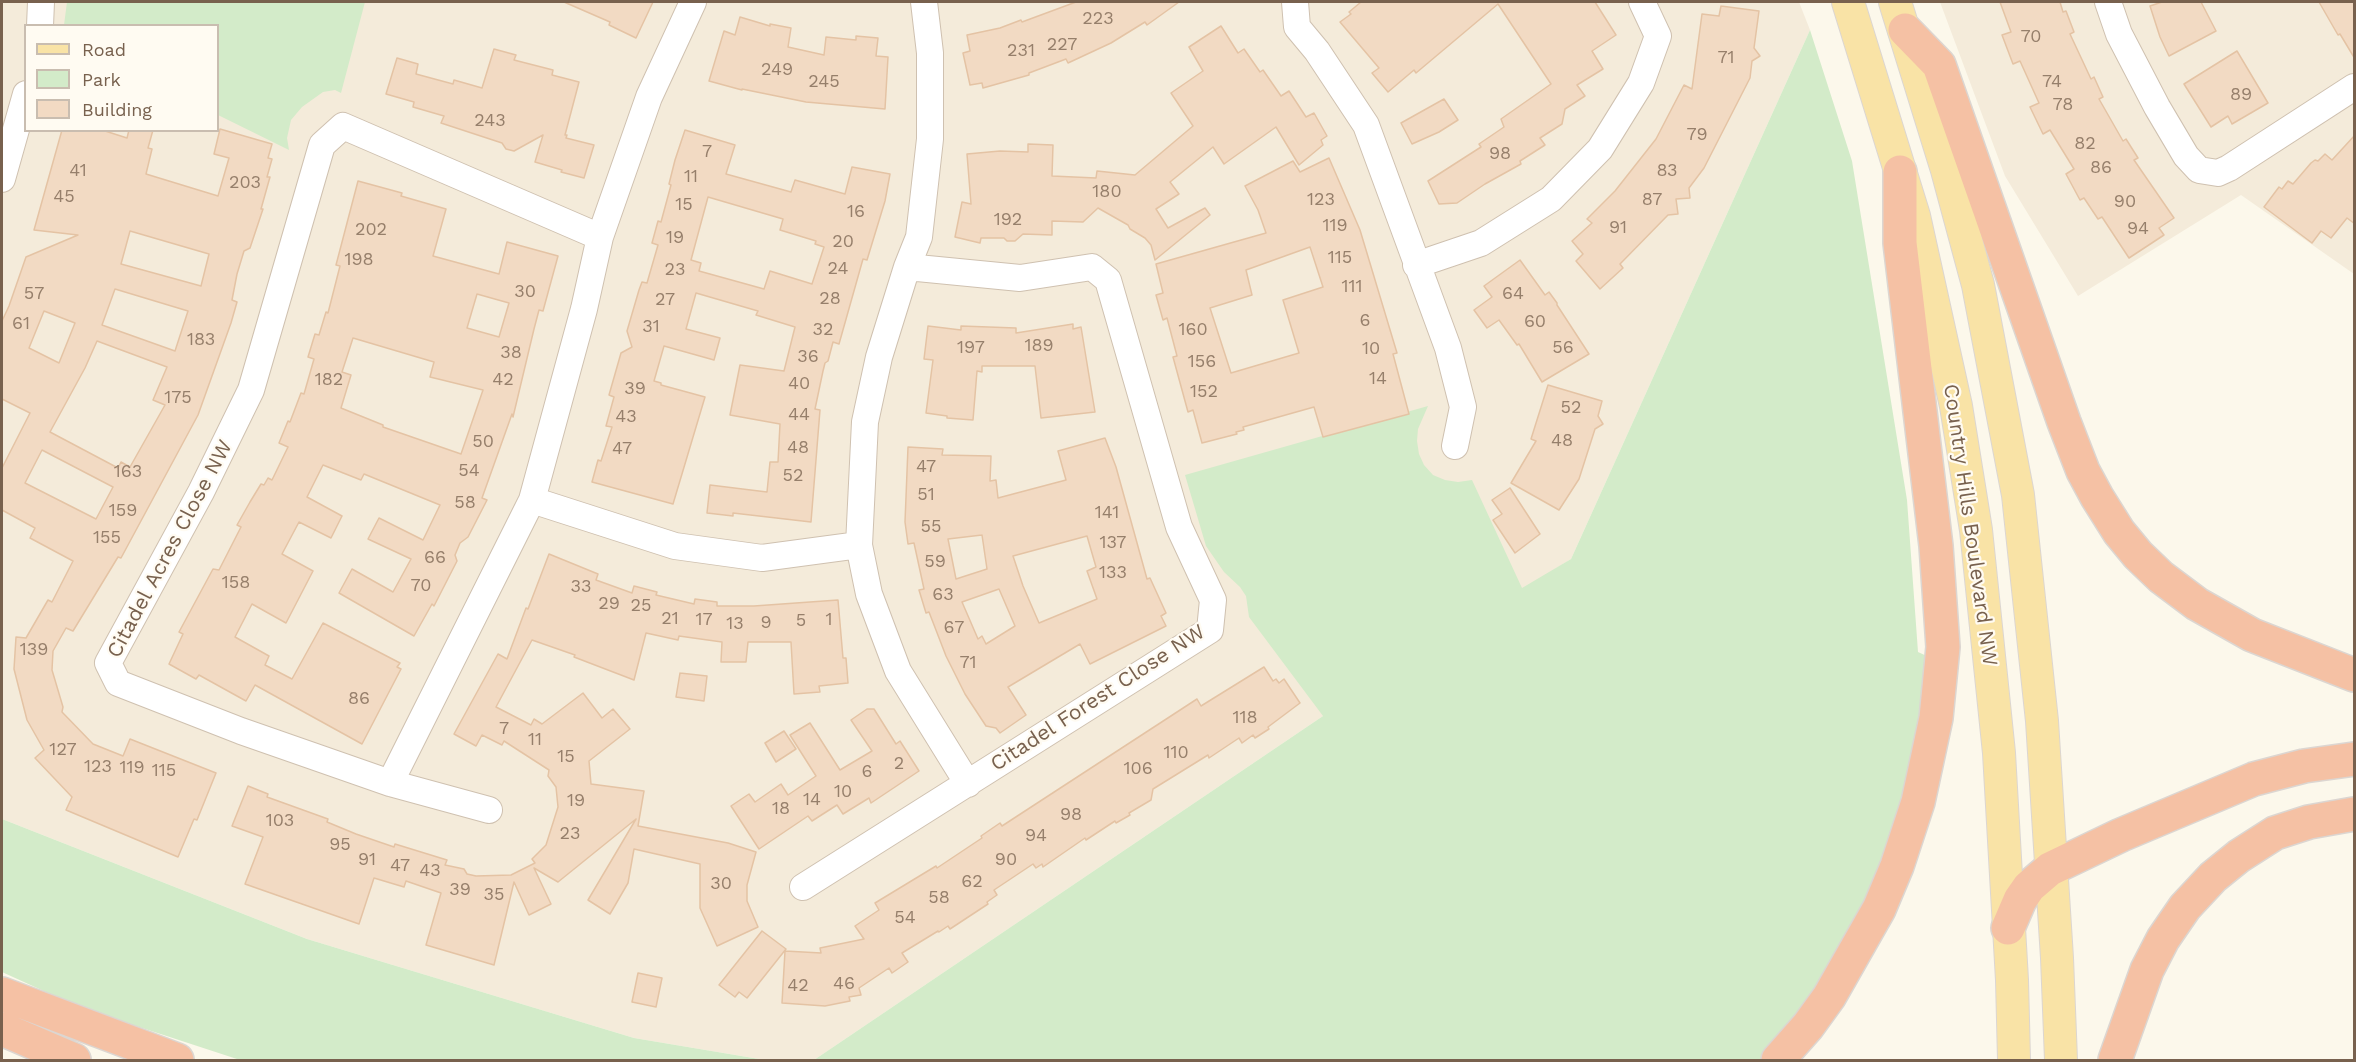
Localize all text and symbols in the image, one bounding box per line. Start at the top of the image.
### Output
house number: 223 [1082,8,1114,30]
legend [24,24,219,132]
house number: 70 [2021,26,2041,48]
house number: 227 [1047,34,1077,56]
text: Road [82,39,126,60]
house number: 231 [1007,40,1035,62]
house number: 71 [1717,47,1735,69]
house number: 249 [761,59,793,81]
text: Park [82,69,121,90]
house number: 245 [808,71,840,93]
house number: 74 [2042,71,2062,93]
house number: 89 [2230,84,2252,106]
house number: 78 [2053,94,2073,116]
text: Building [82,99,152,120]
house number: 243 [474,110,506,132]
house number: 79 [1686,124,1708,146]
house number: 82 [2074,133,2096,155]
house number: 7 [702,141,712,163]
house number: 98 [1489,143,1511,165]
house number: 86 [2090,157,2112,179]
house number: 41 [69,160,87,182]
house number: 83 [1656,160,1678,182]
house number: 11 [684,166,698,188]
house number: 203 [229,172,261,194]
house number: 180 [1092,181,1122,203]
house number: 45 [53,186,75,208]
house number: 123 [1307,189,1335,211]
house number: 87 [1642,189,1662,211]
house number: 90 [2114,191,2136,213]
house number: 15 [675,194,693,216]
house number: 16 [847,201,865,223]
house number: 192 [994,209,1022,231]
house number: 119 [1322,215,1348,237]
house number: 91 [1609,217,1627,239]
house number: 94 [2127,218,2149,240]
house number: 202 [355,219,387,241]
house number: 19 [666,227,684,249]
house number: 20 [832,231,854,253]
house number: 115 [1328,247,1352,269]
house number: 198 [344,249,374,271]
house number: 24 [828,258,848,280]
house number: 23 [665,259,685,281]
house number: 111 [1341,276,1363,298]
house number: 30 [514,281,536,303]
house number: 57 [24,283,44,305]
house number: 64 [1502,283,1524,305]
house number: 28 [819,288,841,310]
house number: 27 [655,289,675,311]
house number: 6 [1360,310,1370,332]
house number: 60 [1524,311,1546,333]
house number: 61 [12,313,30,335]
house number: 31 [642,316,660,338]
house number: 32 [813,319,833,341]
house number: 160 [1178,319,1208,341]
house number: 183 [187,329,215,351]
house number: 189 [1024,335,1054,357]
house number: 197 [957,337,985,359]
house number: 56 [1552,337,1574,359]
house number: 10 [1362,338,1380,360]
house number: 38 [500,342,522,364]
house number: 36 [797,346,819,368]
house number: 156 [1188,351,1216,373]
house number: 14 [1369,368,1387,390]
house number: 182 [315,369,343,391]
house number: 42 [492,369,514,391]
house number: 40 [788,373,810,395]
house number: 39 [624,378,646,400]
house number: 152 [1190,381,1218,403]
street label: Country Hills Boulevard NW [1938,382,2002,668]
house number: 175 [164,387,192,409]
house number: 52 [1561,397,1581,419]
house number: 44 [788,404,810,426]
house number: 43 [615,406,637,428]
house number: 48 [1551,430,1573,452]
house number: 50 [472,431,494,453]
street label: Citadel Acres Close NW [102,436,238,662]
house number: 48 [787,437,809,459]
house number: 47 [612,438,632,460]
house number: 47 [916,456,936,478]
house number: 54 [458,460,480,482]
house number: 163 [114,461,142,483]
house number: 52 [783,465,803,487]
house number: 51 [917,484,935,506]
house number: 58 [454,492,476,514]
house number: 159 [109,500,137,522]
house number: 141 [1095,502,1119,524]
house number: 55 [921,516,941,538]
house number: 155 [93,527,121,549]
house number: 137 [1100,532,1126,554]
house number: 66 [424,547,446,569]
house number: 59 [924,551,946,573]
house number: 133 [1099,562,1127,584]
house number: 158 [222,572,250,594]
house number: 70 [411,575,431,597]
house number: 33 [571,576,591,598]
house number: 63 [932,584,954,606]
house number: 29 [598,593,620,615]
house number: 25 [631,595,651,617]
house number: 21 [661,608,679,630]
house number: 17 [695,609,713,631]
house number: 1 [825,609,833,631]
house number: 5 [796,610,806,632]
house number: 9 [760,612,772,634]
house number: 13 [726,613,744,635]
house number: 67 [944,617,964,639]
street label: Citadel Forest Close NW [986,619,1210,777]
house number: 139 [20,639,48,661]
house number: 71 [959,652,977,674]
house number: 86 [348,688,370,710]
house number: 118 [1232,707,1258,729]
house number: 7 [499,718,509,740]
house number: 11 [528,729,542,751]
house number: 127 [49,739,77,761]
house number: 110 [1163,742,1189,764]
house number: 15 [557,746,575,768]
house number: 2 [894,753,904,775]
house number: 123 [84,756,112,778]
house number: 119 [119,757,145,779]
house number: 106 [1123,758,1153,780]
house number: 115 [152,760,176,782]
house number: 6 [862,761,872,783]
house number: 10 [834,781,852,803]
house number: 14 [803,789,821,811]
house number: 19 [567,790,585,812]
house number: 18 [772,798,790,820]
house number: 98 [1060,804,1082,826]
house number: 103 [266,810,294,832]
house number: 23 [560,823,580,845]
house number: 94 [1025,825,1047,847]
house number: 95 [329,834,351,856]
house number: 91 [358,849,376,871]
house number: 90 [995,849,1017,871]
house number: 47 [390,855,410,877]
house number: 43 [419,860,441,882]
house number: 62 [961,871,983,893]
house number: 30 [710,873,732,895]
house number: 39 [449,879,471,901]
house number: 35 [484,884,504,906]
house number: 58 [928,887,950,909]
house number: 54 [894,907,916,929]
house number: 46 [833,973,855,995]
house number: 42 [787,975,809,997]

